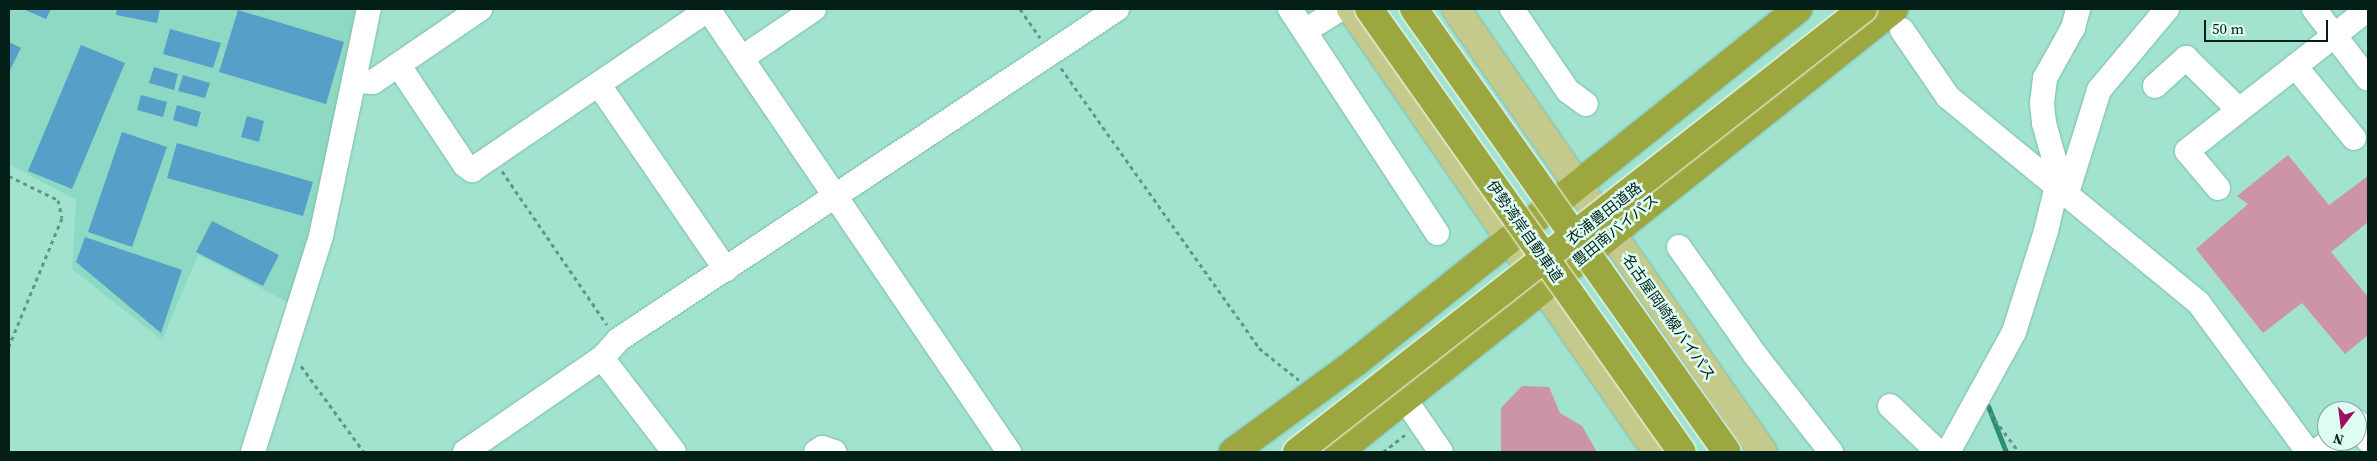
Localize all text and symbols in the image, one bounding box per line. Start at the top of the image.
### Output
scale bar [2207,10,2331,42]
text: 50 m [2212,18,2244,39]
street label: 伊勢湾岸自動車道 [1483,177,1567,285]
street label: 衣浦豊田道路 [1563,178,1645,248]
street label: 豊田南バイパス [1569,190,1661,270]
street label: 名古屋岡崎線バイパス [1619,250,1719,384]
north arrow [2317,401,2367,451]
text: N [2331,429,2346,451]

